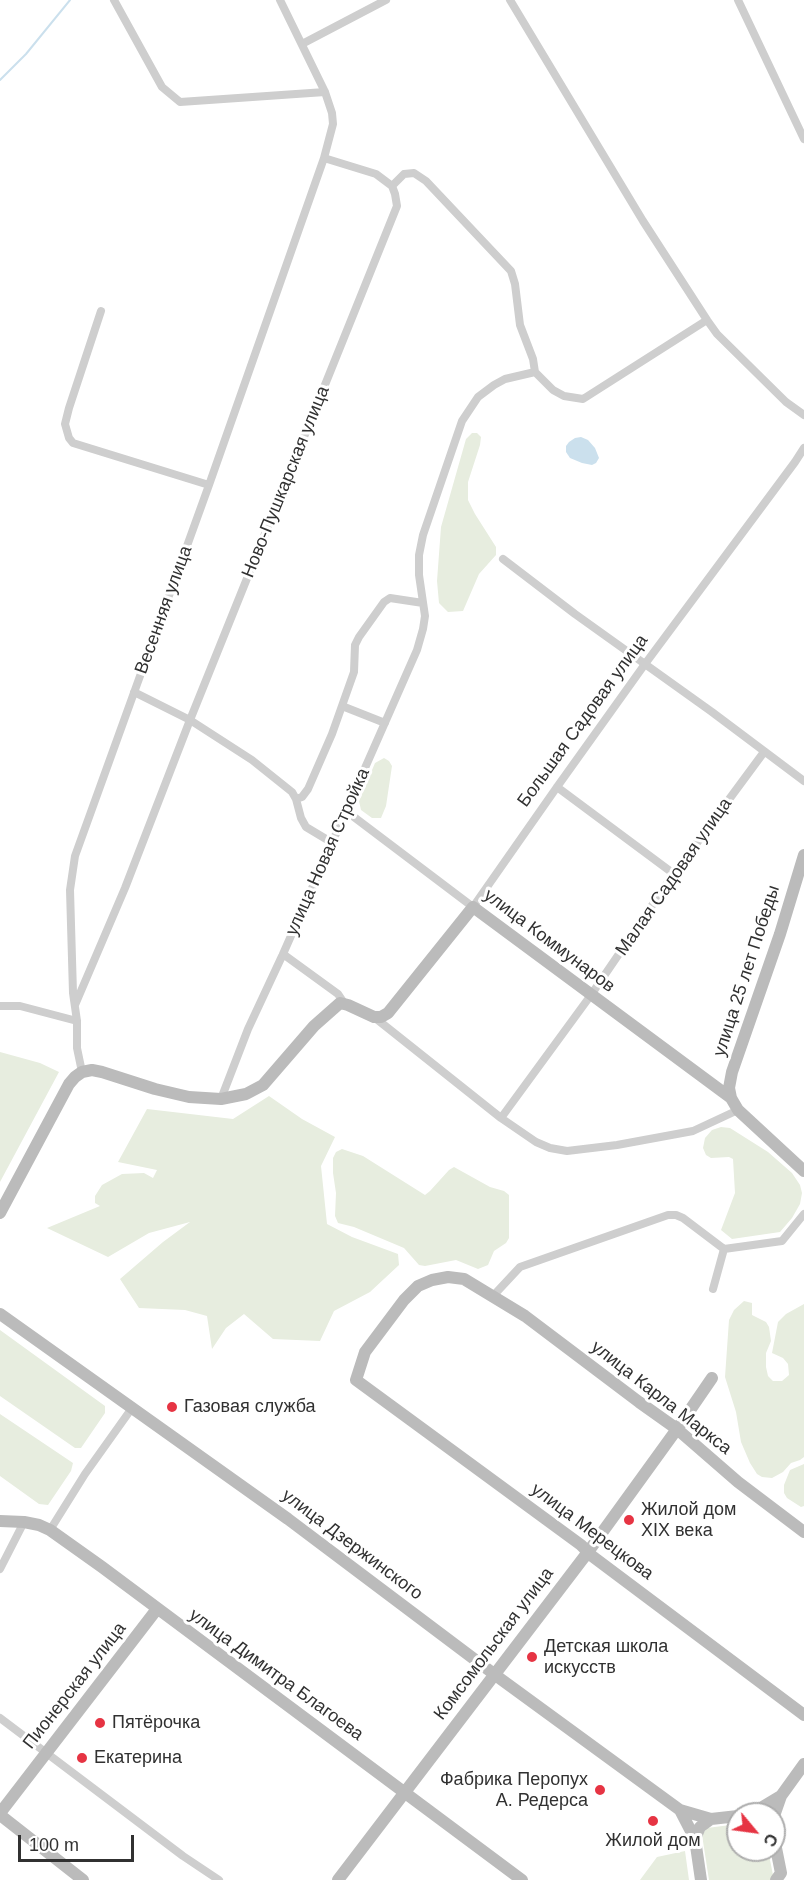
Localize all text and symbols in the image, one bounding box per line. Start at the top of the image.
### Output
street label: Ново-Пушкарская улица [238,383,334,581]
street label: Весенняя улица [131,543,197,677]
street label: Большая Садовая улица [513,631,653,811]
street label: улица Новая Стройка [281,765,375,939]
street label: Малая Садовая улица [611,794,737,960]
street label: улица 25 лет Победы [709,883,785,1059]
street label: улица Коммунаров [479,885,619,997]
street label: улица Карла Маркса [587,1336,735,1460]
place label: Газовая служба [184,1396,316,1418]
marker: Газовая служба [165,1400,179,1414]
street label: улица Мерецкова [527,1479,657,1585]
street label: улица Дзержинского [277,1485,427,1605]
place label: Жилой дом XIX века [641,1499,736,1541]
marker: Жилой дом XIX века [622,1513,636,1527]
street label: Комсомольская улица [430,1563,558,1725]
street label: улица Димитра Благоева [185,1605,367,1745]
street label: Пионерская улица [19,1618,131,1754]
place label: Детская школа искусств [544,1636,668,1678]
marker: Детская школа искусств [525,1650,539,1664]
place label: Пятёрочка [112,1712,200,1734]
marker: Пятёрочка [93,1716,107,1730]
place label: Екатерина [94,1747,182,1769]
marker: Екатерина [75,1751,89,1765]
place label: Фабрика Перопух А. Редерса [440,1769,588,1812]
marker: Фабрика Перопух А. Редерса [593,1783,607,1797]
north arrow [726,1802,786,1862]
marker: Жилой дом [646,1814,660,1828]
scale bar [21,1823,136,1861]
place label: Жилой дом [605,1830,701,1852]
text: С [760,1831,781,1849]
text: 100 m [29,1835,79,1855]

